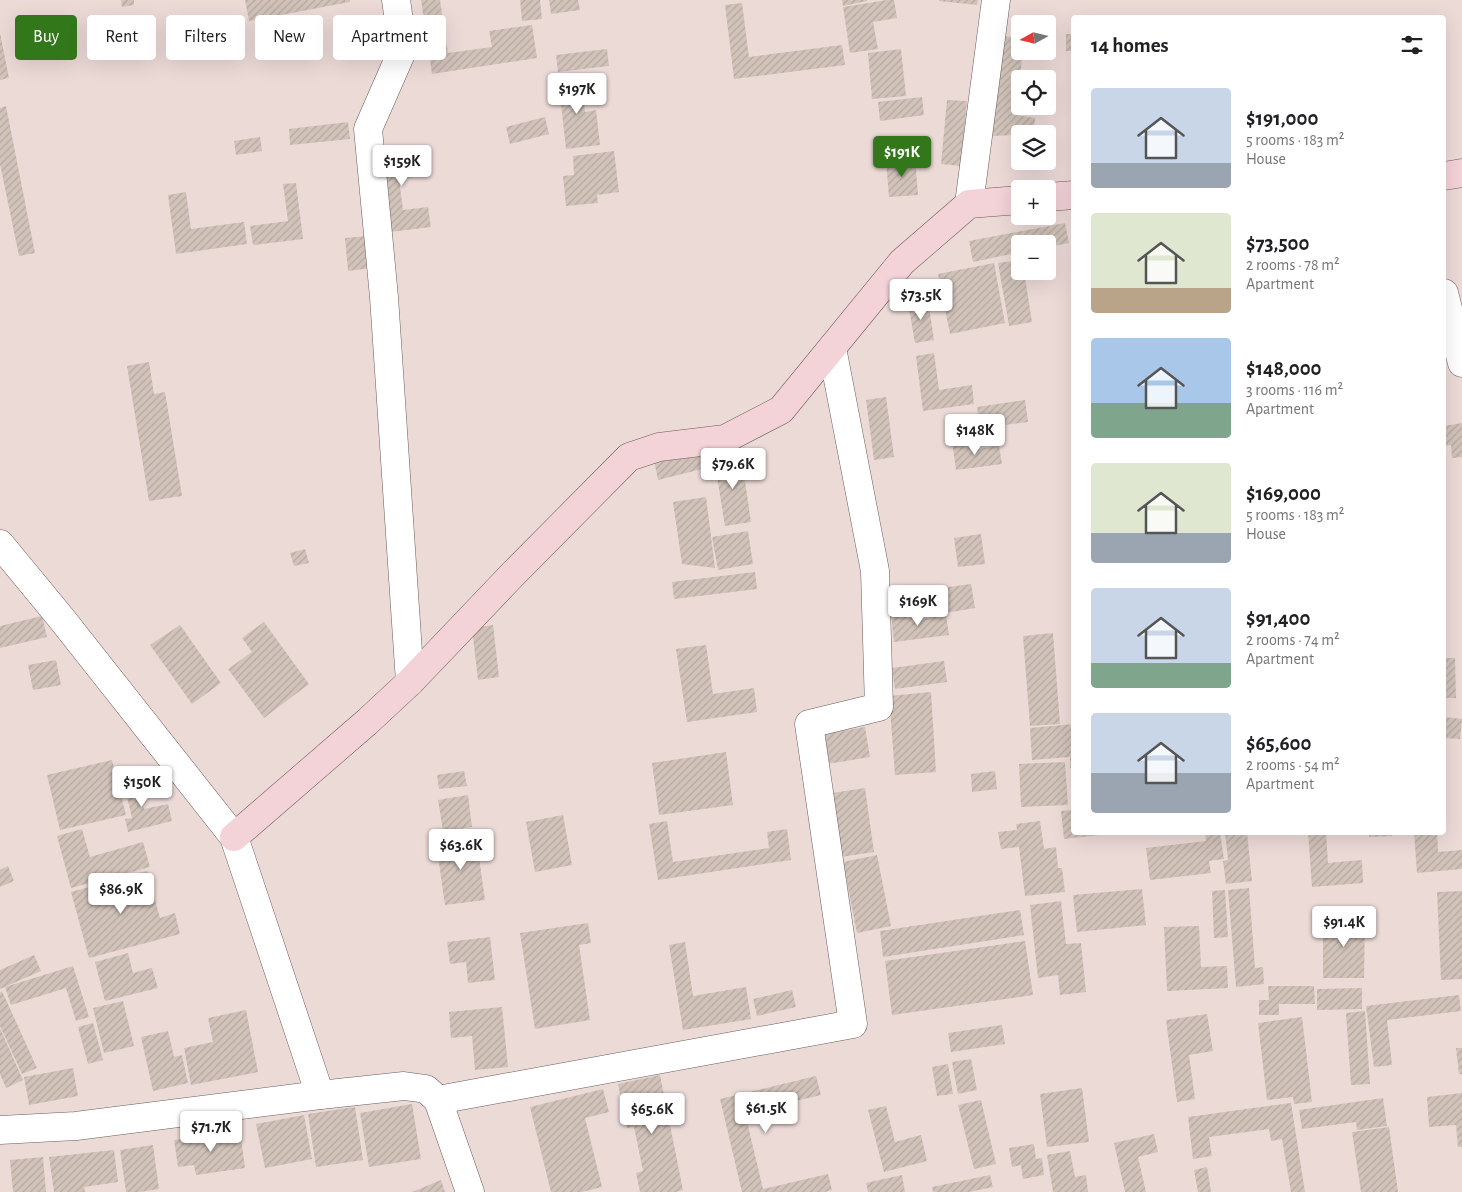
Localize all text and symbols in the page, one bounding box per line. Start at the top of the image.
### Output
chip: Buy [15,15,77,60]
chip: Rent [87,15,156,60]
chip: Filters [166,15,245,60]
chip: New [255,15,323,60]
chip: Apartment [333,15,446,60]
north arrow [1011,15,1056,60]
map controls [1011,15,1056,280]
icon: filters [1398,31,1426,59]
text: 14 homes [1091,35,1169,56]
button: locate [1011,70,1056,115]
pin: $197K [542,72,612,115]
text: $197K [559,81,595,97]
icon: home [1131,108,1191,168]
text: $191,000 [1246,108,1318,129]
button: layers [1011,125,1056,170]
text: 5 rooms · 183 m² [1246,132,1344,148]
pin: $191K [867,136,937,178]
pin: $159K [367,144,437,187]
text: $191K [884,144,920,160]
text: House [1246,151,1286,167]
text: $159K [384,153,420,169]
button: + [1011,180,1056,225]
icon: home [1131,233,1191,293]
text: $73,500 [1246,233,1309,254]
button: − [1011,235,1056,280]
text: 2 rooms · 78 m² [1246,257,1340,273]
text: Apartment [1246,276,1314,292]
pin: $73.5K [880,278,962,321]
text: $73.5K [901,287,941,303]
icon: home [1131,358,1191,418]
text: $148,000 [1246,358,1322,379]
text: 3 rooms · 116 m² [1246,382,1343,398]
text: Apartment [1246,401,1314,417]
pin: $148K [940,414,1010,456]
text: $148K [956,422,994,438]
pin: $79.6K [692,448,774,490]
text: $79.6K [712,456,754,472]
icon: home [1131,483,1191,543]
text: $169,000 [1246,483,1321,504]
text: 5 rooms · 183 m² [1246,507,1344,523]
text: House [1246,526,1286,542]
pin: $169K [883,584,953,627]
text: $169K [899,593,937,609]
icon: home [1131,608,1191,668]
text: $91,400 [1246,608,1310,629]
text: 2 rooms · 74 m² [1246,632,1340,648]
text: Apartment [1246,651,1314,667]
icon: home [1131,733,1191,793]
text: $65,600 [1246,733,1312,754]
text: 2 rooms · 54 m² [1246,757,1340,773]
pin: $150K [107,766,177,808]
text: $150K [123,774,161,790]
text: Apartment [1246,776,1314,792]
pin: $63.6K [420,828,502,871]
text: $63.6K [440,837,482,853]
pin: $86.9K [80,872,162,915]
text: $86.9K [99,881,143,897]
pin: $91.4K [1303,906,1385,948]
text: $91.4K [1323,914,1365,930]
pin: $65.6K [611,1092,693,1135]
pin: $61.5K [725,1092,807,1134]
text: $61.5K [746,1100,786,1116]
text: $65.6K [631,1101,673,1117]
pin: $71.7K [170,1110,252,1153]
text: $71.7K [191,1119,231,1135]

